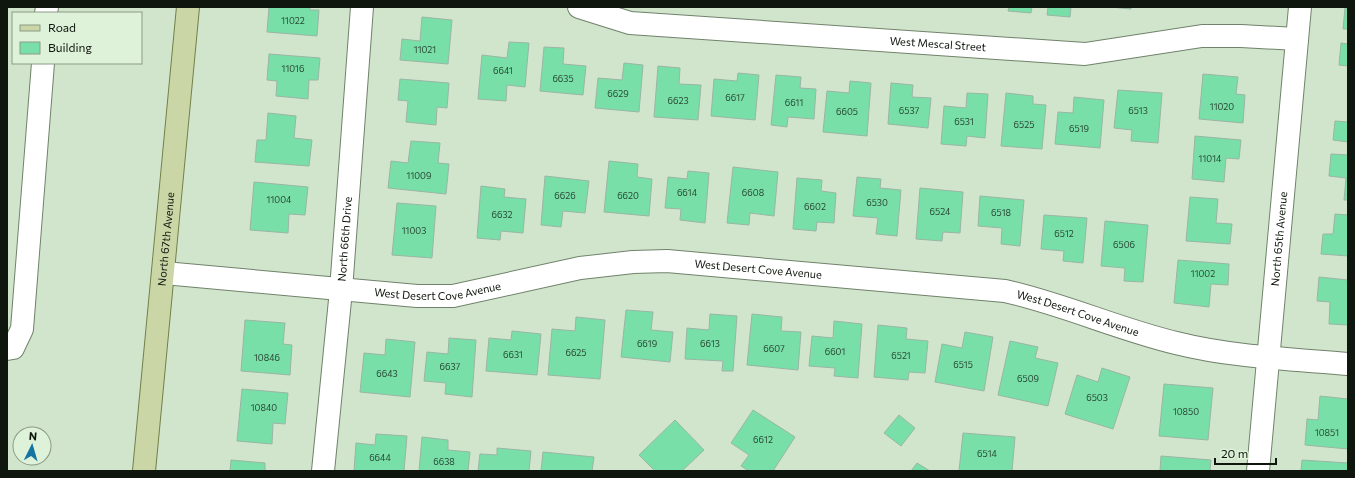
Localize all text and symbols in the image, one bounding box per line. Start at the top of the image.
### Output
legend [12,12,142,64]
house number: 11022 [281,15,305,26]
text: Road [48,20,76,34]
street label: West Mescal Street [889,34,987,53]
text: Building [48,40,92,54]
house number: 11021 [414,44,436,55]
house number: 11016 [282,63,304,74]
house number: 6641 [493,65,513,76]
house number: 6635 [552,73,574,84]
house number: 6629 [607,88,629,99]
house number: 6617 [725,92,745,103]
house number: 6623 [667,95,689,106]
house number: 6611 [785,97,803,108]
house number: 11020 [1210,101,1234,112]
house number: 6537 [899,105,919,116]
house number: 6513 [1128,105,1148,116]
house number: 6605 [836,106,858,117]
house number: 6531 [954,116,974,127]
house number: 6525 [1014,119,1034,130]
house number: 6519 [1069,123,1089,134]
house number: 11014 [1199,153,1222,164]
house number: 11009 [407,170,431,181]
house number: 6614 [677,187,698,198]
house number: 6608 [742,187,764,198]
house number: 6626 [554,190,576,201]
house number: 6620 [617,190,639,201]
street label: North 67th Avenue [155,191,176,287]
street label: North 65th Avenue [1268,191,1289,287]
house number: 11004 [267,194,292,205]
street label: North 66th Drive [335,196,354,282]
house number: 6530 [866,197,888,208]
house number: 6602 [804,201,826,212]
house number: 6524 [930,206,951,217]
house number: 6518 [991,207,1011,218]
house number: 6632 [491,209,513,220]
house number: 11003 [402,225,426,236]
house number: 6512 [1054,228,1074,239]
house number: 6506 [1113,239,1135,250]
street label: West Desert Cove Avenue [694,256,823,281]
house number: 11002 [1191,268,1215,279]
street label: West Desert Cove Avenue [374,279,502,302]
street label: West Desert Cove Avenue [1016,287,1141,338]
house number: 6619 [637,338,657,349]
house number: 6613 [700,338,720,349]
house number: 6607 [763,343,785,354]
house number: 6601 [825,346,845,357]
house number: 6625 [565,347,587,358]
house number: 6631 [503,349,523,360]
house number: 6521 [891,350,911,361]
house number: 10846 [254,352,280,363]
house number: 6515 [953,359,973,370]
house number: 6637 [440,361,461,372]
house number: 6643 [376,368,398,379]
house number: 6509 [1017,373,1039,384]
house number: 6503 [1086,392,1108,403]
house number: 10840 [251,402,277,413]
house number: 10850 [1173,406,1199,417]
north arrow [12,426,52,466]
house number: 10851 [1315,427,1339,438]
text: N [28,429,38,442]
house number: 6612 [753,434,773,445]
scale bar [1215,440,1276,466]
text: 20 m [1221,446,1248,460]
house number: 6514 [977,448,998,459]
house number: 6644 [369,452,391,463]
house number: 6638 [433,456,455,467]

